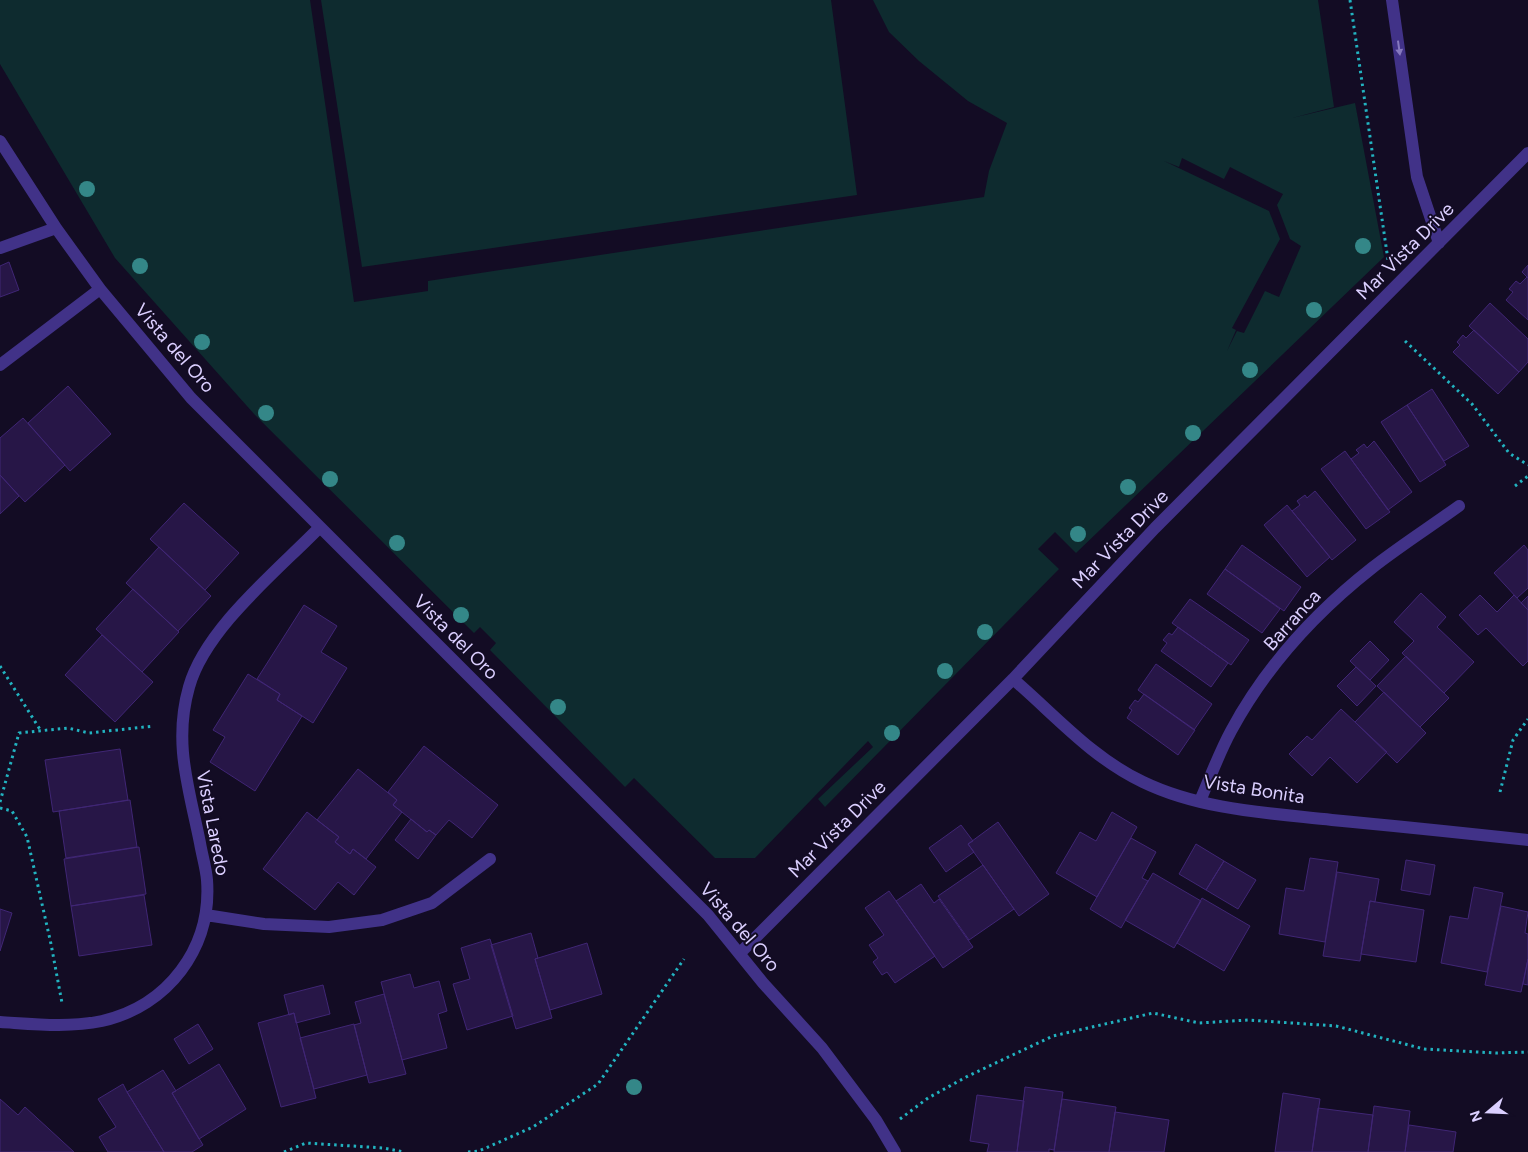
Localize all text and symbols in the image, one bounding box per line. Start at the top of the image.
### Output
one-way arrow [1395,41,1403,57]
street label: Mar Vista Drive [1351,197,1459,305]
street label: Vista del Oro [130,299,220,397]
street label: Mar Vista Drive [1067,485,1173,593]
street label: Barranca [1259,585,1325,655]
street label: Vista del Oro [409,590,503,684]
street label: Vista Laredo [192,769,234,877]
street label: Vista Bonita [1202,770,1306,808]
street label: Mar Vista Drive [783,775,891,883]
street label: Vista del Oro [695,878,785,976]
north arrow [1463,1087,1513,1137]
text: N [1466,1108,1486,1124]

